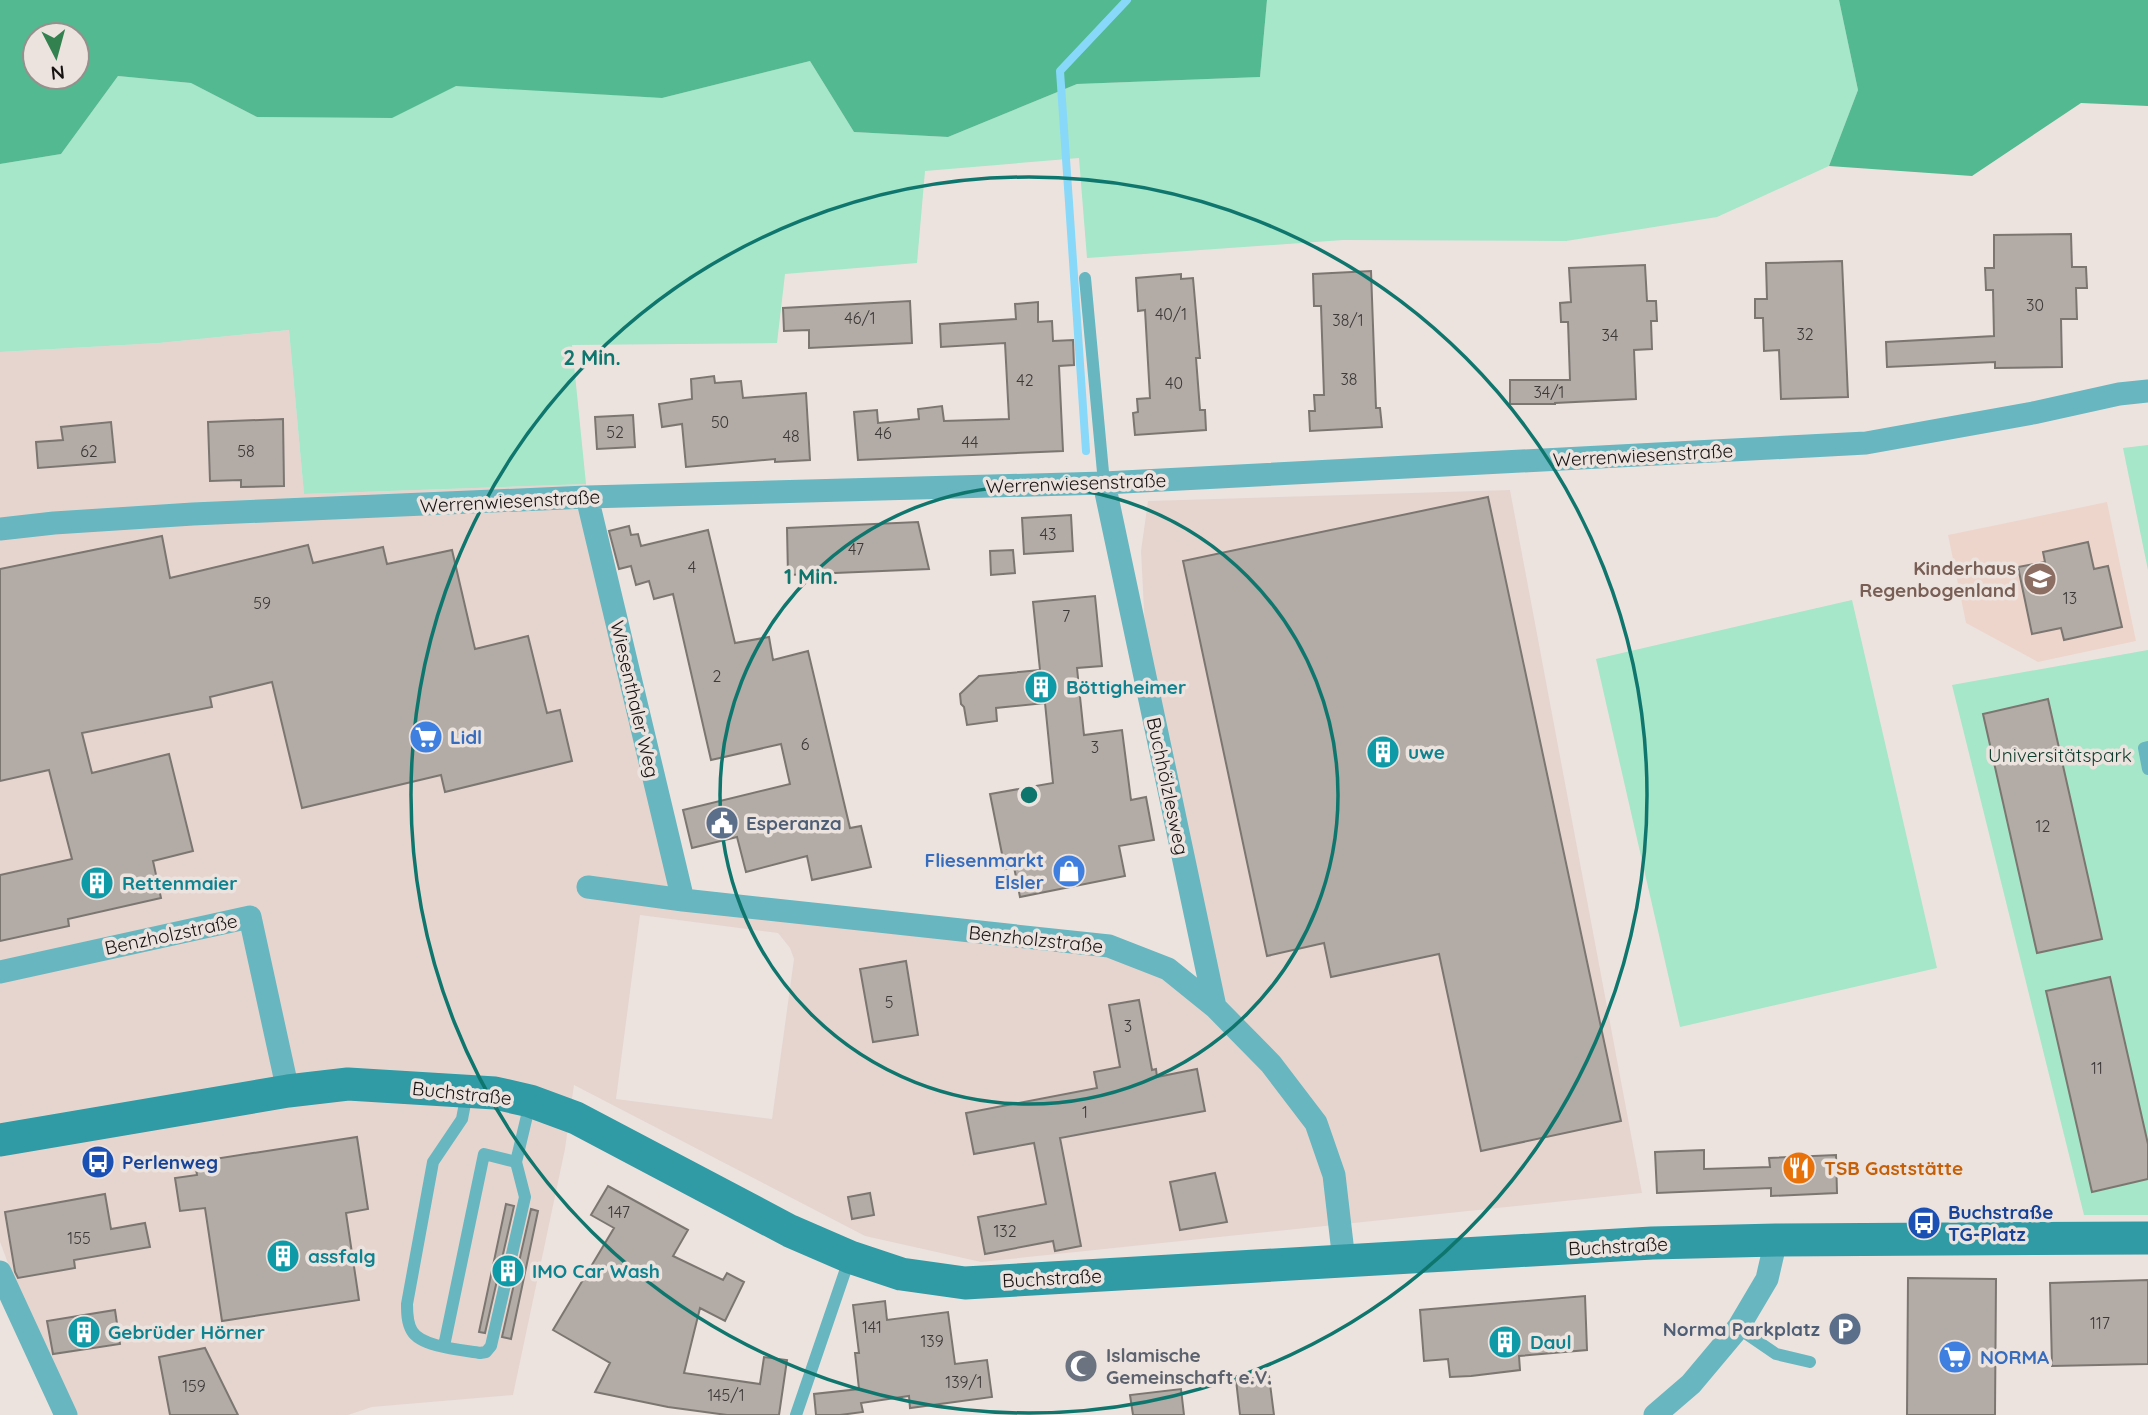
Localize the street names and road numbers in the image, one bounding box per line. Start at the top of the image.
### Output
street label: Werrenwiesenstraße [1552,438,1734,472]
street label: Werrenwiesenstraße [985,468,1167,498]
street label: Werrenwiesenstraße [419,484,601,518]
street label: Wiesenthaler Weg [605,618,665,780]
street label: Buchhölzlesweg [1142,715,1194,857]
street label: Benzholzstraße [102,908,240,960]
street label: Benzholzstraße [968,920,1104,958]
street label: Buchstraße [411,1076,513,1110]
street label: Buchstraße [1567,1231,1669,1261]
street label: Buchstraße [1001,1263,1103,1293]

